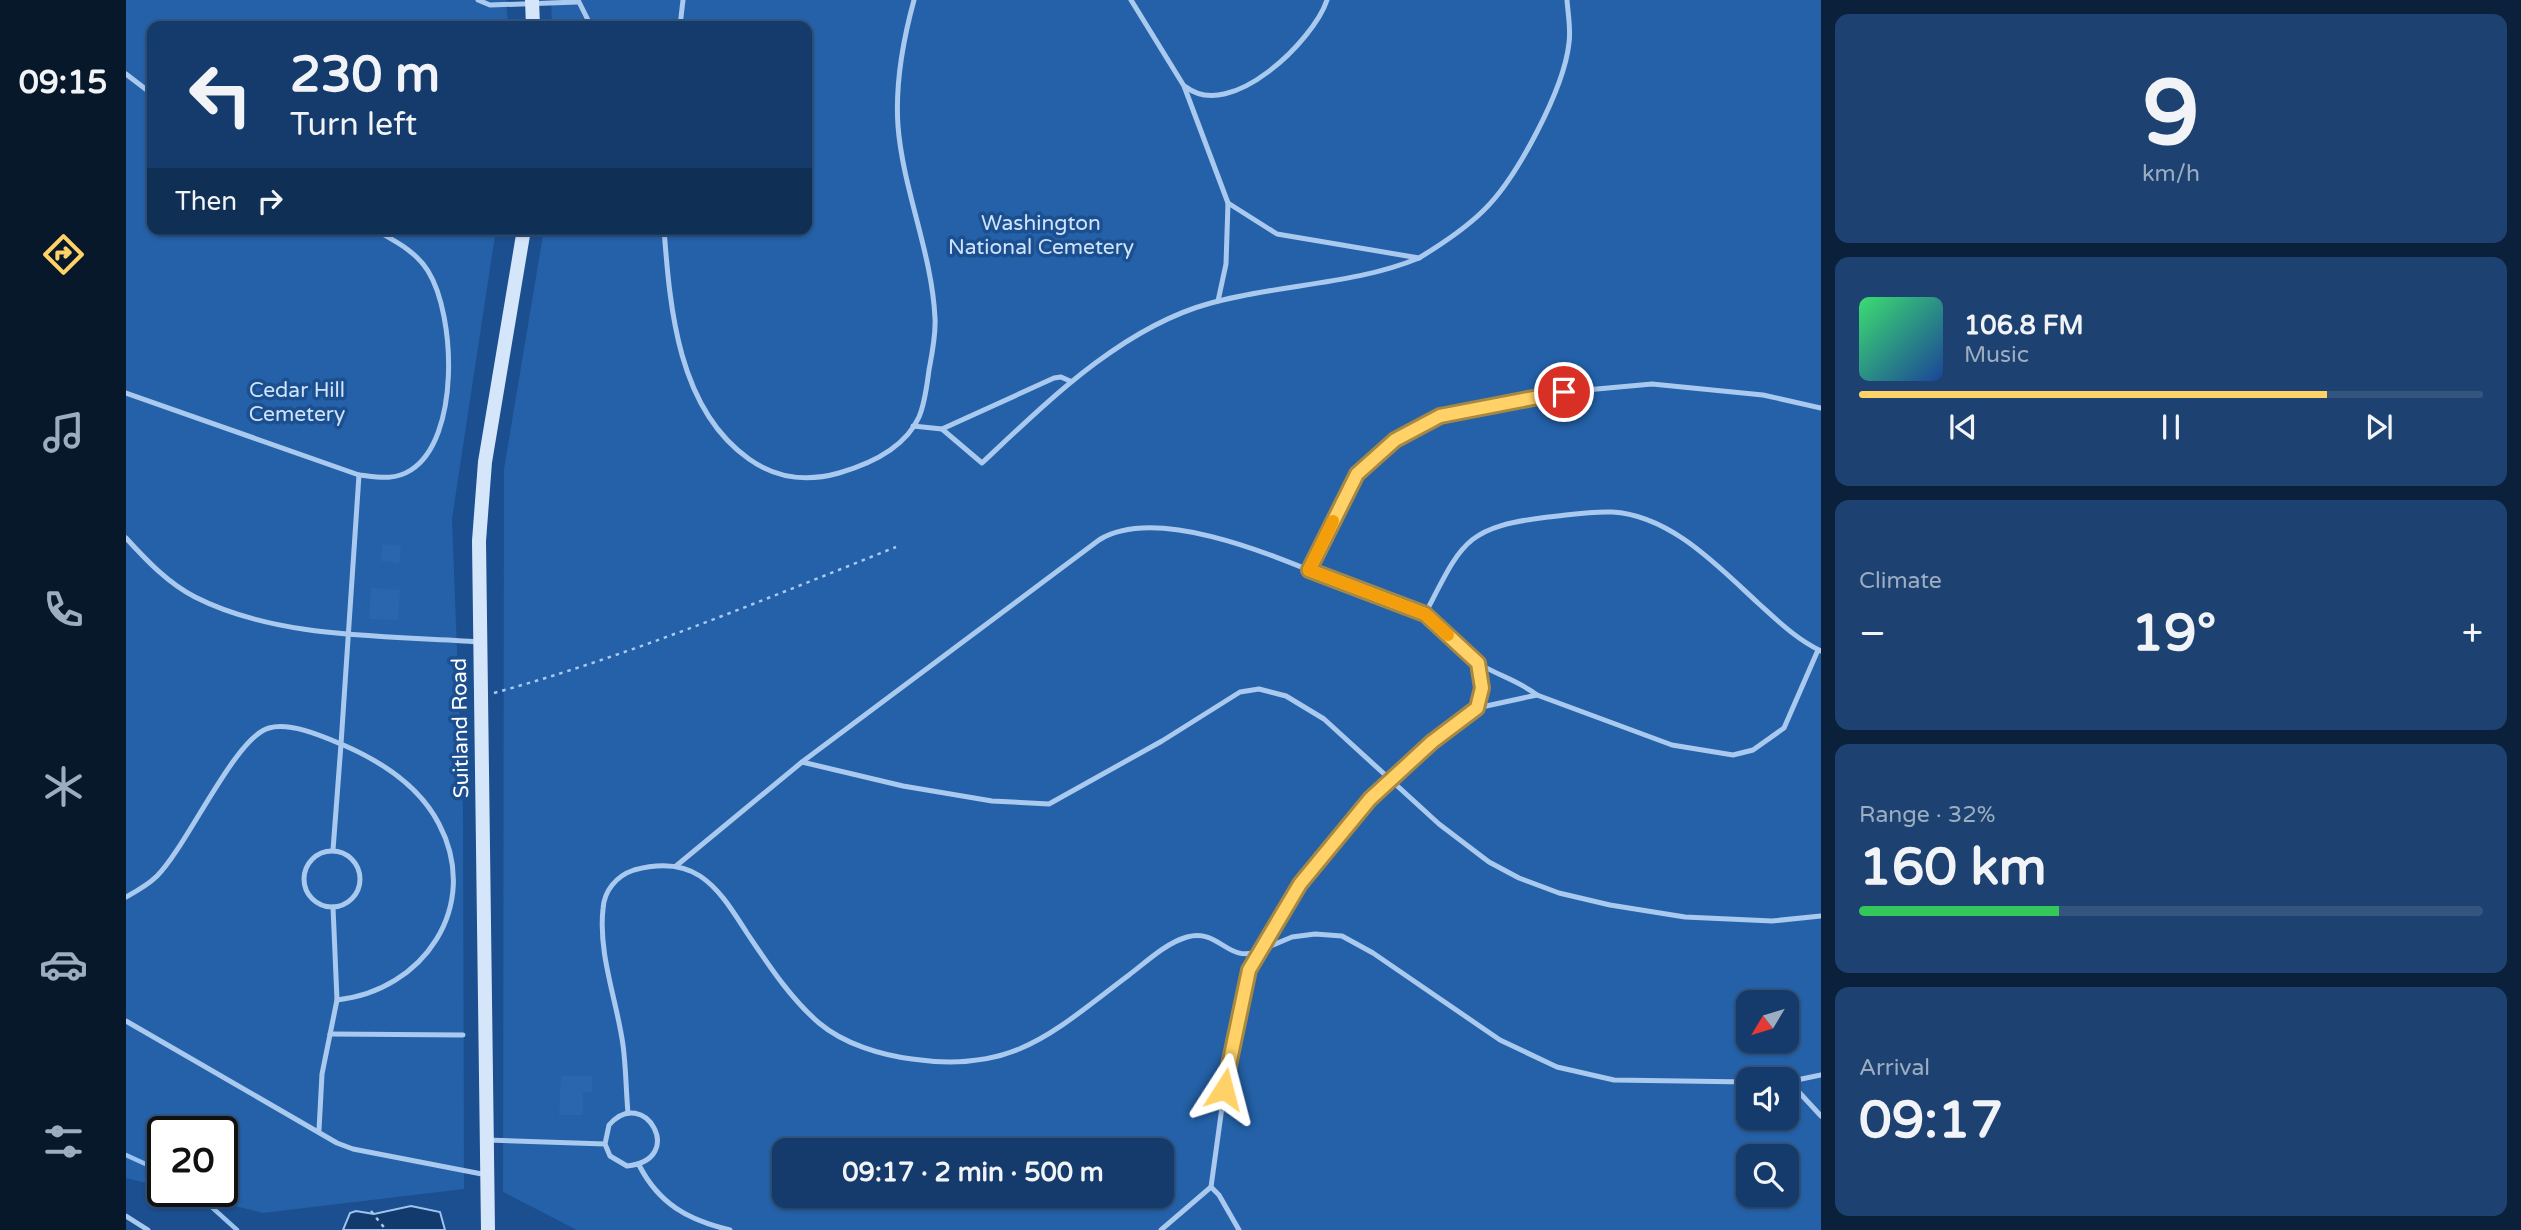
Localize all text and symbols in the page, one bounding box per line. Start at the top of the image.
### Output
text: 230 m [290,46,440,105]
icon: left [175,49,266,140]
text: 9 [2142,59,2200,169]
text: 09:15 [19,64,107,102]
text: Turn left [290,106,417,144]
text: km/h [2142,160,2200,188]
icon: right [251,182,289,220]
text: Then [175,186,237,217]
park label: Washington National Cemetery [948,211,1134,260]
icon: directions [39,230,88,279]
text: 106.8 FM [1964,310,2084,341]
text: Music [1964,341,2029,369]
pin [1534,362,1594,422]
icon: arrive [1545,373,1583,411]
park label: Cedar Hill Cemetery [249,378,345,427]
icon: music [39,408,88,457]
icon: previous [1944,408,1982,446]
icon: pause [2152,408,2190,446]
icon: next [2360,408,2398,446]
text: Climate [1859,567,1942,595]
icon: phone [39,585,88,634]
text: 19° [2131,602,2216,665]
text: − [1859,611,1886,657]
text: + [2462,611,2483,657]
street label: Suitland Road [447,658,474,798]
icon: climate [39,762,88,811]
text: Range · 32% [1859,801,1995,829]
text: 160 km [1859,836,2047,899]
icon: car [39,940,88,989]
north arrow [1736,990,1799,1054]
map controls [1736,990,1799,1207]
position arrow [1187,1052,1261,1126]
text: Arrival [1859,1054,1930,1082]
button: sound [1736,1067,1799,1130]
text: 09:17 [1859,1089,2003,1152]
speed limit sign: 20 [147,1116,238,1207]
icon: filters [39,1117,88,1166]
button: search [1736,1144,1799,1207]
text: 09:17 · 2 min · 500 m [842,1157,1104,1188]

